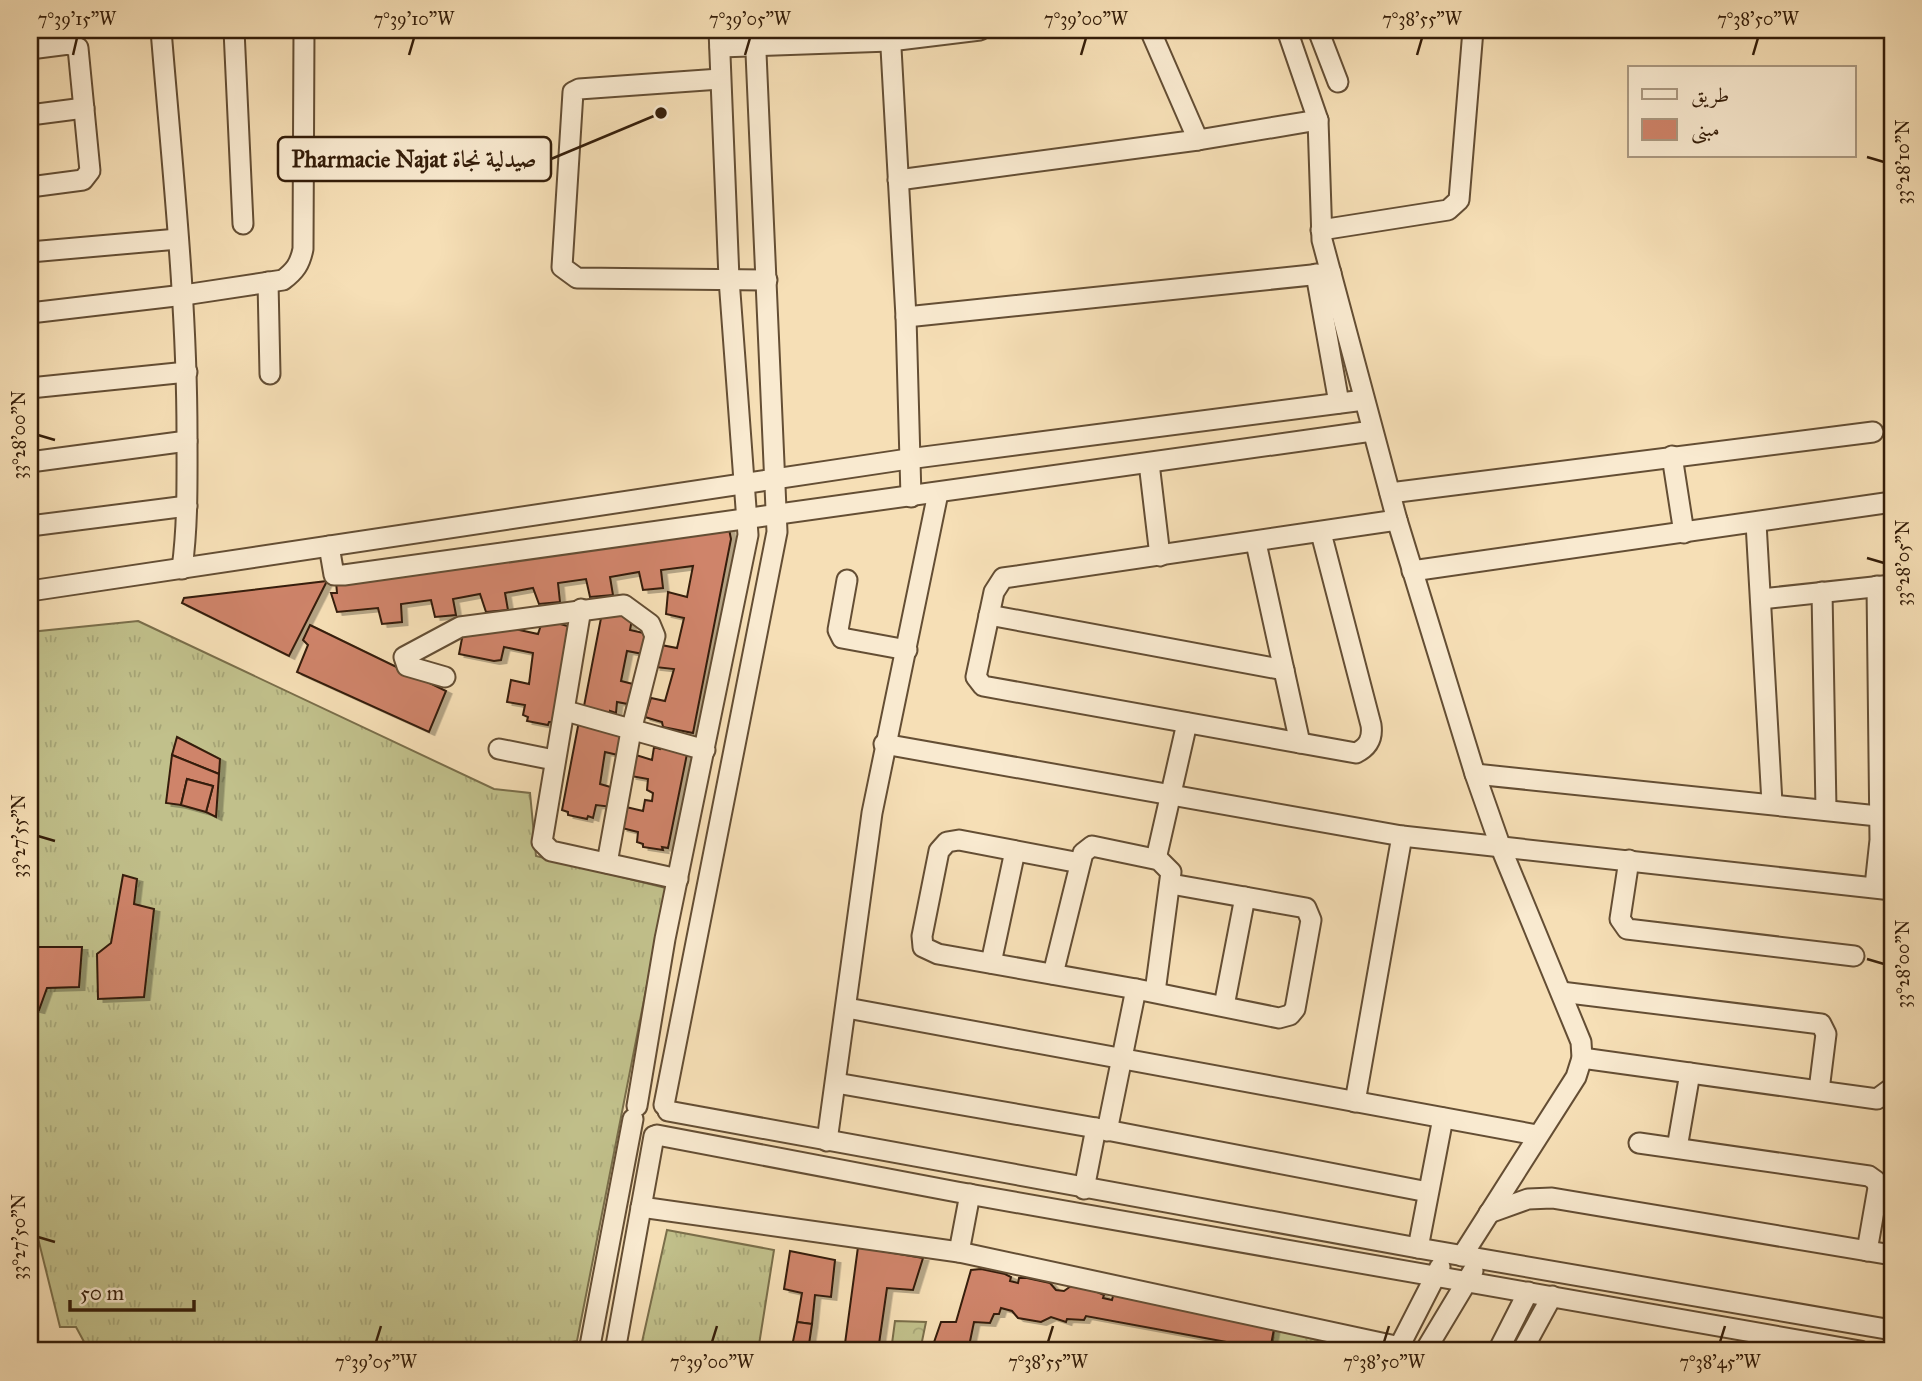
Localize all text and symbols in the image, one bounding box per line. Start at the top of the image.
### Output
text: 7°39'15"W [38,8,117,30]
text: 7°39'10"W [374,8,455,30]
text: 7°39'05"W [709,8,792,30]
text: 7°39'00"W [1044,8,1129,30]
text: 7°38'55"W [1382,8,1463,30]
text: 7°38'50"W [1717,8,1800,30]
legend [1628,66,1856,158]
text: طريق [1691,82,1729,108]
text: مبنى [1691,116,1720,144]
text: 33°28'10"N [1892,120,1914,205]
callout: Pharmacie Najat صيدلية نجاة [278,137,551,181]
text: Pharmacie Najat صيدلية نجاة [291,145,537,174]
text: 33°28'00"N [8,391,30,479]
text: 33°28'05"N [1892,520,1914,606]
text: 33°27'55"N [8,794,30,878]
text: 33°28'00"N [1892,920,1914,1008]
text: 33°27'50"N [8,1194,30,1280]
scale bar [70,1269,194,1313]
text: 50 m [80,1280,125,1306]
text: 7°39'05"W [335,1351,418,1373]
text: 7°39'00"W [670,1351,755,1373]
text: 7°38'55"W [1008,1351,1089,1373]
text: 7°38'50"W [1343,1351,1426,1373]
text: 7°38'45"W [1679,1351,1762,1373]

